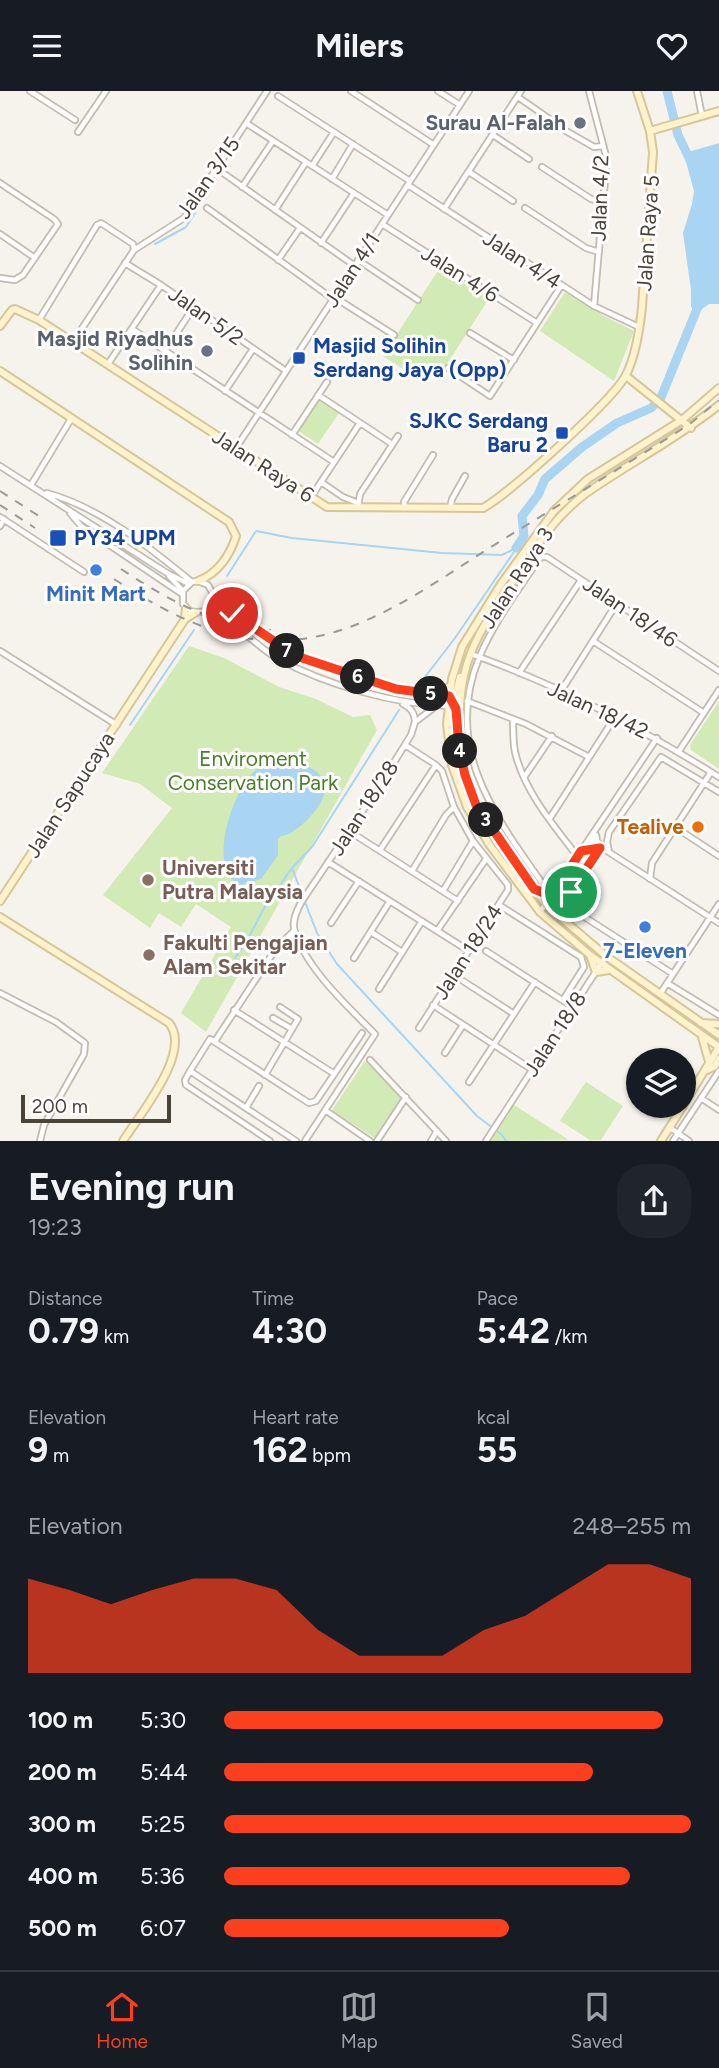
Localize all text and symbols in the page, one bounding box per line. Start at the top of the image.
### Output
icon: menu [28,27,66,65]
text: Milers [315,27,404,65]
icon: heart [653,27,691,65]
place label: Surau Al-Falah [426,110,566,135]
marker: Surau Al-Falah [572,115,588,131]
street label: Jalan 3/15 [170,132,245,223]
street label: Jalan 4/2 [585,154,614,242]
street label: Jalan Raya 5 [631,174,664,292]
street label: Jalan 4/4 [479,225,566,294]
street label: Jalan 4/1 [318,228,385,312]
street label: Jalan 4/6 [417,240,504,307]
street label: Jalan 5/2 [164,281,249,350]
place label: Masjid Riyadhus Solihin [37,326,193,375]
place label: Masjid Solihin Serdang Jaya (Opp) [313,333,507,382]
marker: Masjid Riyadhus Solihin [199,343,215,359]
marker: Masjid Solihin Serdang Jaya (Opp) [291,350,307,366]
place label: SJKC Serdang Baru 2 [409,408,548,457]
street label: Jalan Raya 6 [208,423,319,508]
marker: SJKC Serdang Baru 2 [554,425,570,441]
street label: Jalan Raya 3 [475,522,559,633]
place label: PY34 UPM [74,525,176,550]
marker: PY34 UPM [48,528,68,548]
marker: Minit Mart [88,562,104,578]
street label: Jalan 18/46 [578,571,682,652]
place label: Minit Mart [46,581,146,606]
pin [202,583,262,643]
icon: check [213,594,251,632]
pin: 7 [270,633,304,669]
text: 7 [281,639,292,662]
pin: 6 [340,659,376,695]
text: 6 [352,665,363,688]
street label: Jalan 18/42 [544,675,653,744]
pin: 5 [414,677,448,711]
text: 5 [425,682,436,705]
street label: Jalan Sapucaya [20,727,120,862]
pin: 4 [442,733,477,769]
text: 4 [453,739,466,762]
park label: Enviroment Conservation Park [168,746,339,795]
street label: Jalan 18/28 [324,756,404,860]
pin: 3 [468,803,504,837]
text: 3 [480,808,491,831]
place label: Tealive [617,814,684,839]
marker: Tealive [690,819,706,835]
place label: Universiti Putra Malaysia [162,855,303,904]
pin [541,862,601,922]
marker: Universiti Putra Malaysia [140,872,156,888]
icon: arrive [552,873,590,911]
street label: Jalan 18/24 [428,900,508,1004]
marker: 7-Eleven [637,919,653,935]
place label: Fakulti Pengajian Alam Sekitar [163,930,328,979]
place label: 7-Eleven [603,938,687,963]
marker: Fakulti Pengajian Alam Sekitar [141,947,157,963]
street label: Jalan 18/8 [518,986,591,1081]
map controls [626,1048,696,1118]
button: layers [626,1048,696,1118]
scale bar [21,1092,172,1123]
text: 200 m [32,1095,88,1118]
text: Evening run [28,1164,235,1210]
button: share [617,1164,691,1238]
text: 19:23 [28,1213,82,1241]
text: Distance [28,1287,102,1310]
text: Time [252,1287,294,1310]
text: Pace [477,1287,518,1310]
text: 0.79 [28,1310,99,1352]
text: 4:30 [252,1310,327,1352]
text: 5:42 [477,1310,550,1352]
text: km [99,1325,129,1348]
text: /km [550,1325,587,1348]
text: Elevation [28,1406,106,1429]
text: Heart rate [252,1406,339,1429]
text: kcal [477,1406,510,1429]
text: 9 [28,1429,48,1471]
text: 162 [252,1429,308,1471]
text: 55 [477,1429,517,1471]
text: m [48,1444,69,1467]
text: bpm [308,1444,351,1467]
text: Elevation [28,1512,123,1540]
text: 248–255 m [573,1512,691,1540]
text: 100 m [28,1706,93,1734]
text: 5:30 [140,1706,186,1734]
text: 200 m [28,1758,97,1786]
text: 5:44 [140,1758,188,1786]
text: 300 m [28,1810,96,1838]
text: 5:25 [140,1810,185,1838]
text: 400 m [28,1862,98,1890]
text: 5:36 [140,1862,185,1890]
text: 500 m [28,1914,97,1942]
text: 6:07 [140,1914,186,1942]
tab: Home [96,1988,148,2053]
tab: Map [340,1988,378,2053]
tab: Saved [570,1988,623,2053]

